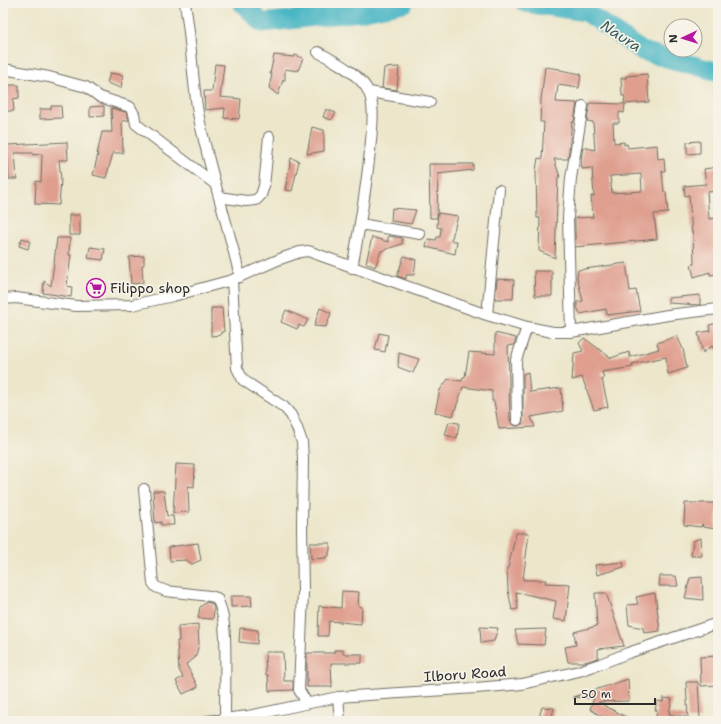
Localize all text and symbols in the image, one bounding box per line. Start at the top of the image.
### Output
water label: Naura [597,15,645,57]
north arrow [663,18,703,58]
text: N [666,34,681,44]
supermarket icon: Filippo shop [85,277,107,299]
place label: Filippo shop [110,279,190,297]
street label: Ilboru Road [423,662,507,686]
scale bar [575,680,655,706]
text: 50 m [581,686,611,702]

